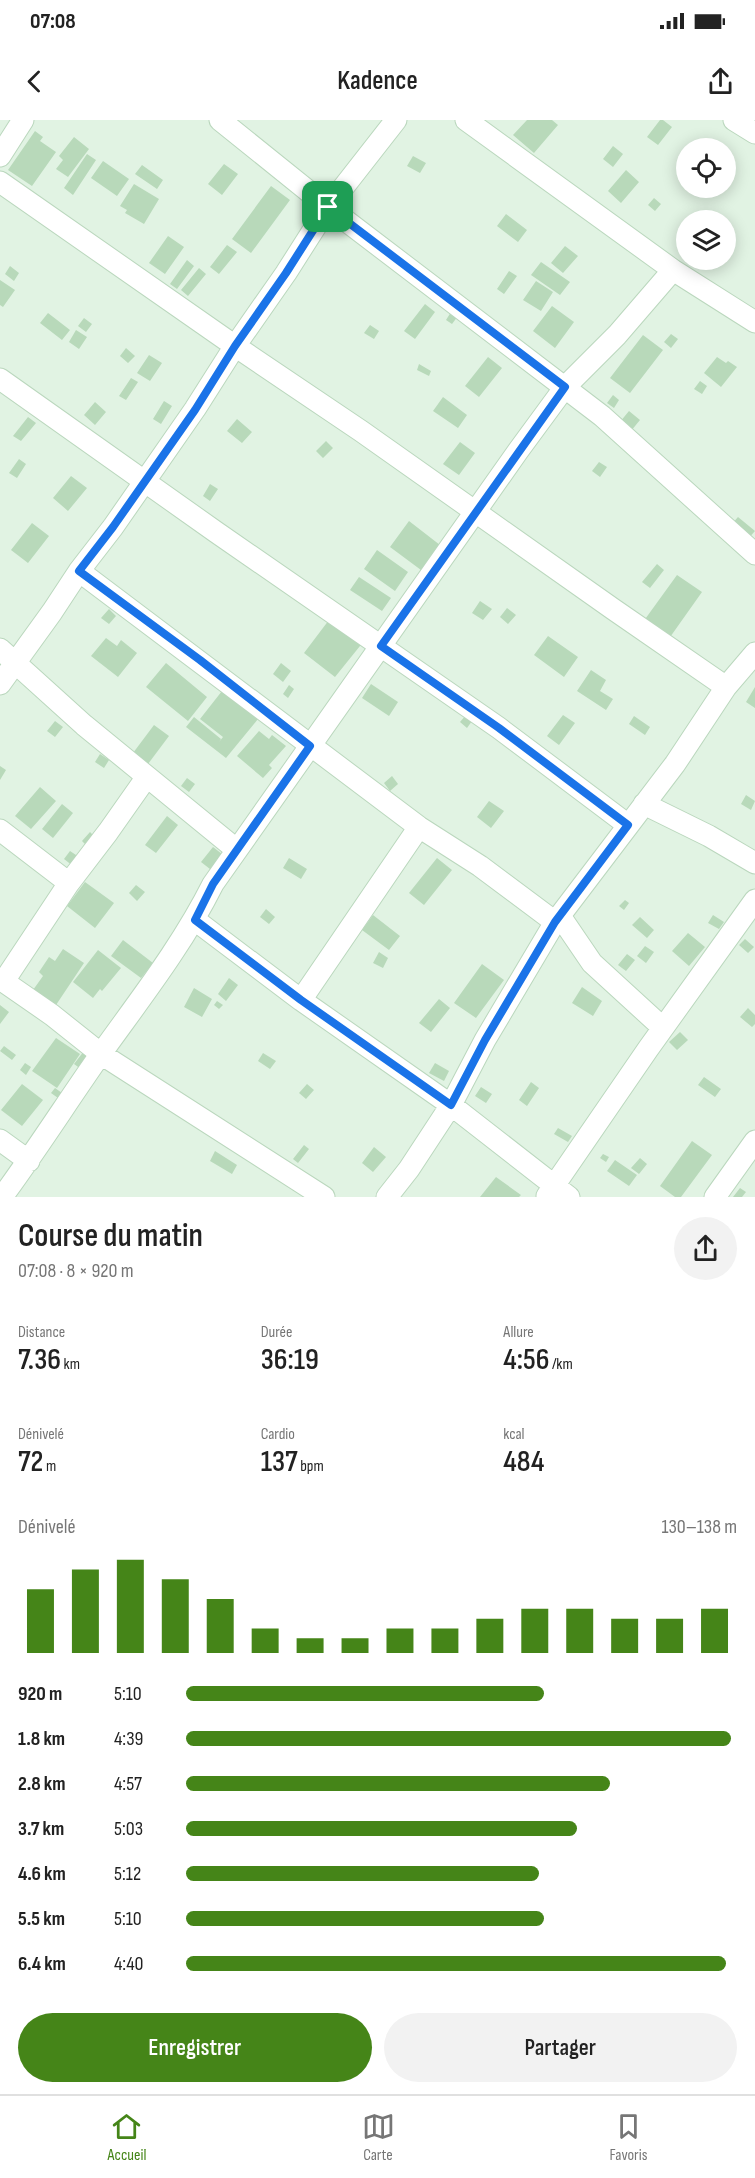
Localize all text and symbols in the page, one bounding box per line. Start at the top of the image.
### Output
text: 07:08 [30,8,76,35]
icon: back [18,65,51,98]
text: Kadence [337,65,418,97]
icon: share [704,65,737,98]
map controls [676,138,736,270]
button: locate [676,138,736,198]
pin [302,181,353,232]
icon: arrive [311,190,344,223]
button: layers [676,210,736,270]
text: Course du matin [18,1216,203,1256]
button: share [674,1217,737,1280]
text: 07:08 · 8 × 920 m [18,1259,133,1283]
text: Distance [18,1323,65,1342]
text: Durée [261,1323,292,1342]
text: Allure [503,1323,534,1342]
text: 7.36 [18,1342,61,1378]
text: 36:19 [261,1342,319,1378]
text: 4:56 [503,1342,549,1378]
text: km [61,1355,80,1374]
text: /km [549,1355,573,1374]
text: Dénivelé [18,1425,64,1444]
text: Cardio [261,1425,295,1444]
text: kcal [503,1425,525,1444]
text: 72 [18,1444,43,1480]
text: 137 [261,1444,298,1480]
text: 484 [503,1444,544,1480]
text: m [43,1457,56,1476]
text: bpm [298,1457,324,1476]
text: Dénivelé [18,1515,76,1539]
text: 130–138 m [661,1515,737,1539]
text: 920 m [18,1682,62,1706]
text: 5:10 [114,1682,142,1706]
text: 1.8 km [18,1727,65,1751]
text: 4:39 [114,1727,143,1751]
text: 2.8 km [18,1772,66,1796]
text: 4:57 [114,1772,142,1796]
text: 3.7 km [18,1817,64,1841]
text: 5:03 [114,1817,143,1841]
text: 4.6 km [18,1862,66,1886]
text: 5:12 [114,1862,141,1886]
text: 5.5 km [18,1907,65,1931]
text: 5:10 [114,1907,142,1931]
text: 6.4 km [18,1952,66,1976]
text: 4:40 [114,1952,143,1976]
button: Enregistrer [18,2013,372,2082]
button: Partager [384,2013,737,2082]
tab: Accueil [108,2110,146,2165]
tab: Carte [362,2110,395,2165]
tab: Favoris [610,2110,647,2165]

